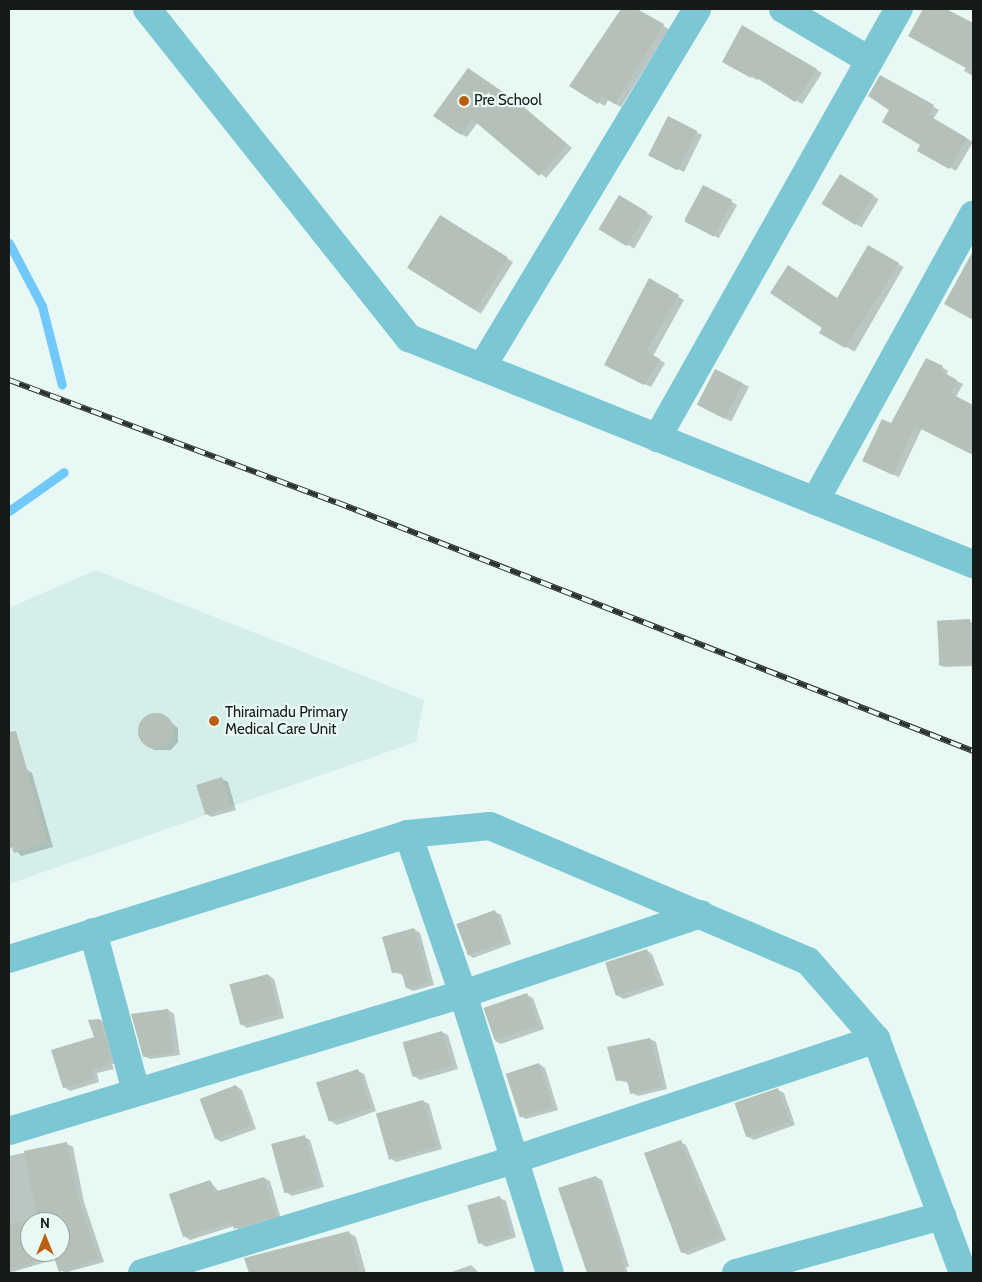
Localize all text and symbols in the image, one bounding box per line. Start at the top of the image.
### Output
place label: Pre School [474,92,542,110]
marker: Pre School [458,95,470,107]
place label: Thiraimadu Primary Medical Care Unit [225,703,348,738]
marker: Thiraimadu Primary Medical Care Unit [207,714,221,728]
north arrow [20,1212,70,1262]
text: N [40,1214,50,1232]

